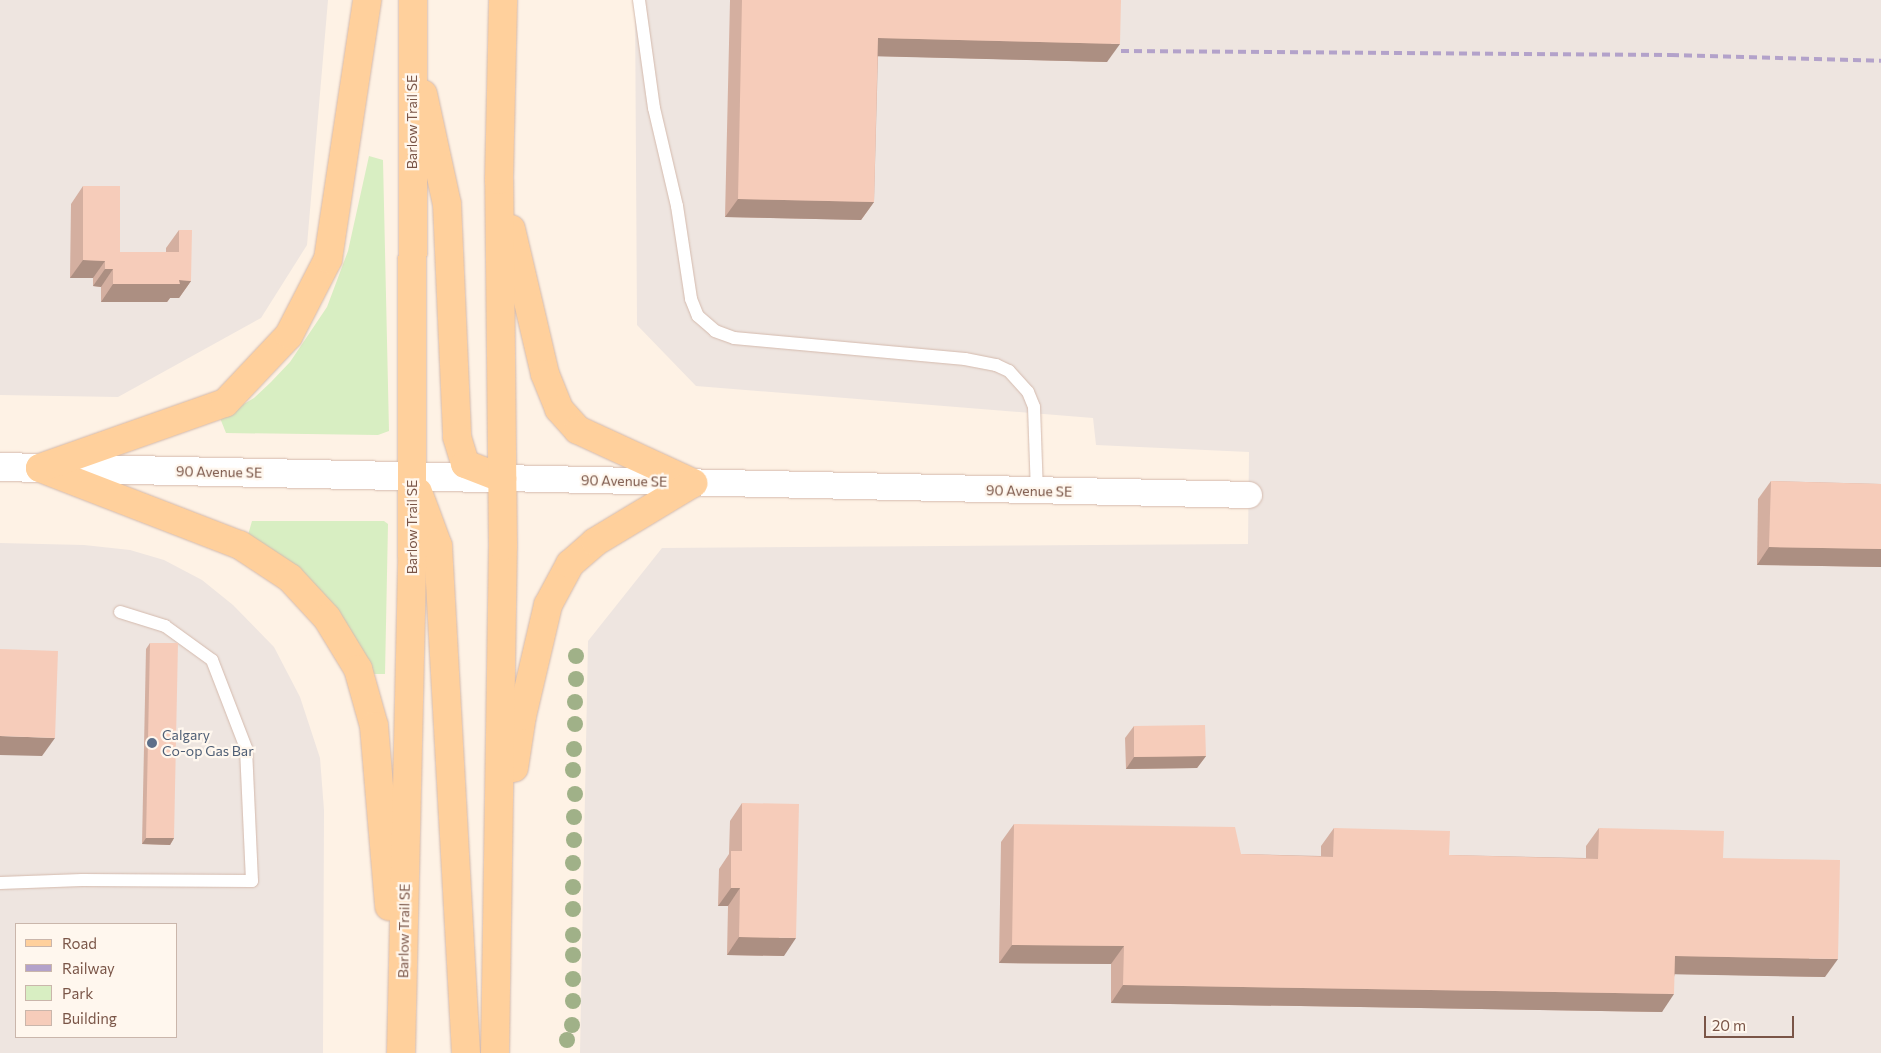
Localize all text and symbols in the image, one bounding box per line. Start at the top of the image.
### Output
street label: Barlow Trail SE [404,75,420,169]
street label: 90 Avenue SE [176,463,262,481]
street label: 90 Avenue SE [581,472,667,490]
street label: Barlow Trail SE [404,480,420,574]
street label: 90 Avenue SE [986,482,1072,500]
place label: Calgary Co-op Gas Bar [162,727,254,760]
marker: Calgary Co-op Gas Bar [146,737,158,749]
street label: Barlow Trail SE [395,884,413,978]
legend [15,923,178,1038]
text: Road [62,934,97,952]
text: Railway [62,959,115,977]
text: Park [62,984,93,1002]
scale bar [1706,1006,1796,1038]
text: Building [62,1009,117,1027]
text: 20 m [1712,1016,1746,1034]

